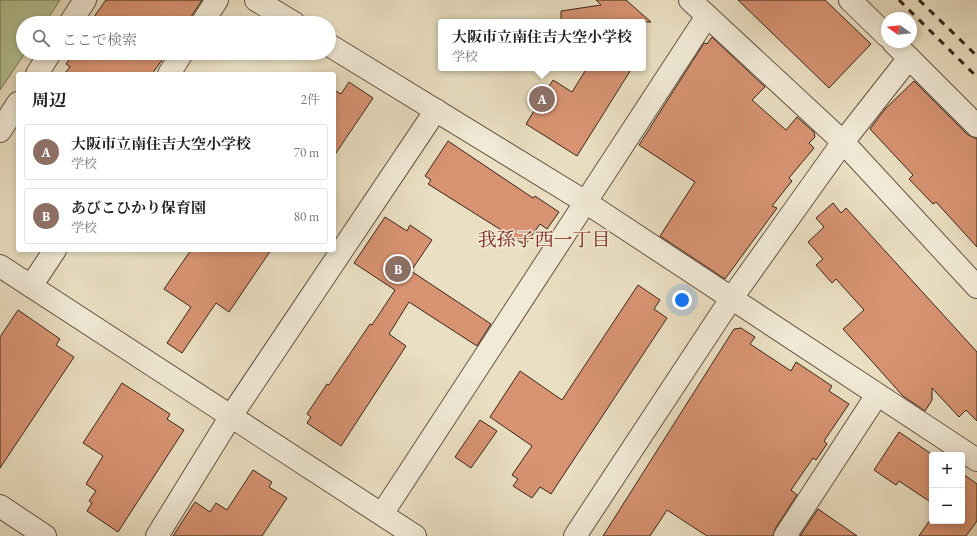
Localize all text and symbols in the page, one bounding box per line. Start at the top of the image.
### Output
north arrow [881,12,917,48]
search box [16,16,336,60]
popup [438,19,646,71]
icon: search [30,27,52,49]
text: 大阪市立南住吉大空小学校 [452,27,632,46]
text: ここで検索 [62,30,137,49]
text: 学校 [452,48,478,65]
pin: A [529,84,555,114]
text: 周辺 [32,89,66,111]
text: 2件 [301,91,320,108]
text: 大阪市立南住吉大空小学校 [71,134,251,153]
text: A [41,144,51,161]
text: 70 m [294,144,319,161]
text: 学校 [71,155,97,172]
text: あびこひかり保育園 [71,198,206,217]
text: B [42,208,50,225]
text: 80 m [294,208,319,225]
text: 学校 [71,219,97,236]
district label: 我孫子西一丁目 [477,227,611,252]
pin: B [385,254,411,284]
your location [672,290,692,310]
map controls [929,452,965,524]
button: + [929,452,965,488]
button: − [929,488,965,524]

